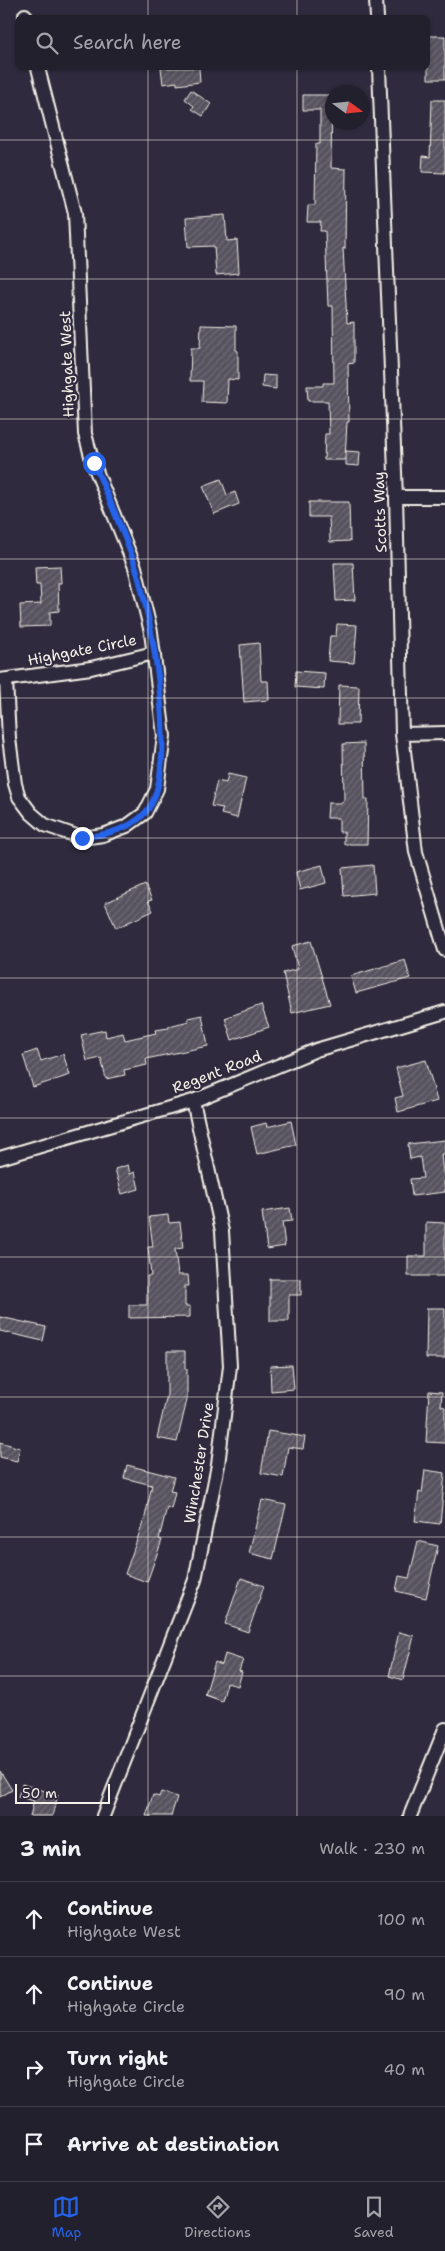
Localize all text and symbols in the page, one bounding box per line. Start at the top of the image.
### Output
search box [15,15,430,70]
icon: search [33,29,61,57]
text: Search here [73,30,182,55]
north arrow [325,85,370,130]
street label: Highgate West [55,310,79,418]
route start [83,452,106,475]
street label: Scotts Way [369,471,391,553]
street label: Highgate Circle [26,630,138,670]
route end [71,827,94,850]
street label: Regent Road [169,1046,265,1098]
street label: Winchester Drive [180,1401,218,1525]
scale bar [15,1781,110,1804]
text: 50 m [22,1784,57,1802]
text: 3 min [20,1835,81,1863]
text: Walk · 230 m [319,1838,425,1859]
text: Continue [67,1896,153,1921]
icon: ahead [20,1905,48,1933]
text: 100 m [377,1909,425,1930]
text: Highgate West [67,1921,181,1942]
text: Continue [67,1971,153,1996]
icon: ahead [20,1980,48,2008]
text: 90 m [384,1984,425,2005]
text: Highgate Circle [67,1996,185,2017]
text: Turn right [67,2046,168,2071]
icon: right [20,2055,48,2083]
text: 40 m [383,2059,425,2080]
text: Highgate Circle [67,2071,185,2092]
icon: arrive [20,2130,48,2158]
text: Arrive at destination [67,2132,279,2157]
tab: Map [51,2193,81,2241]
tab: Directions [184,2193,251,2241]
tab: Saved [354,2193,394,2241]

